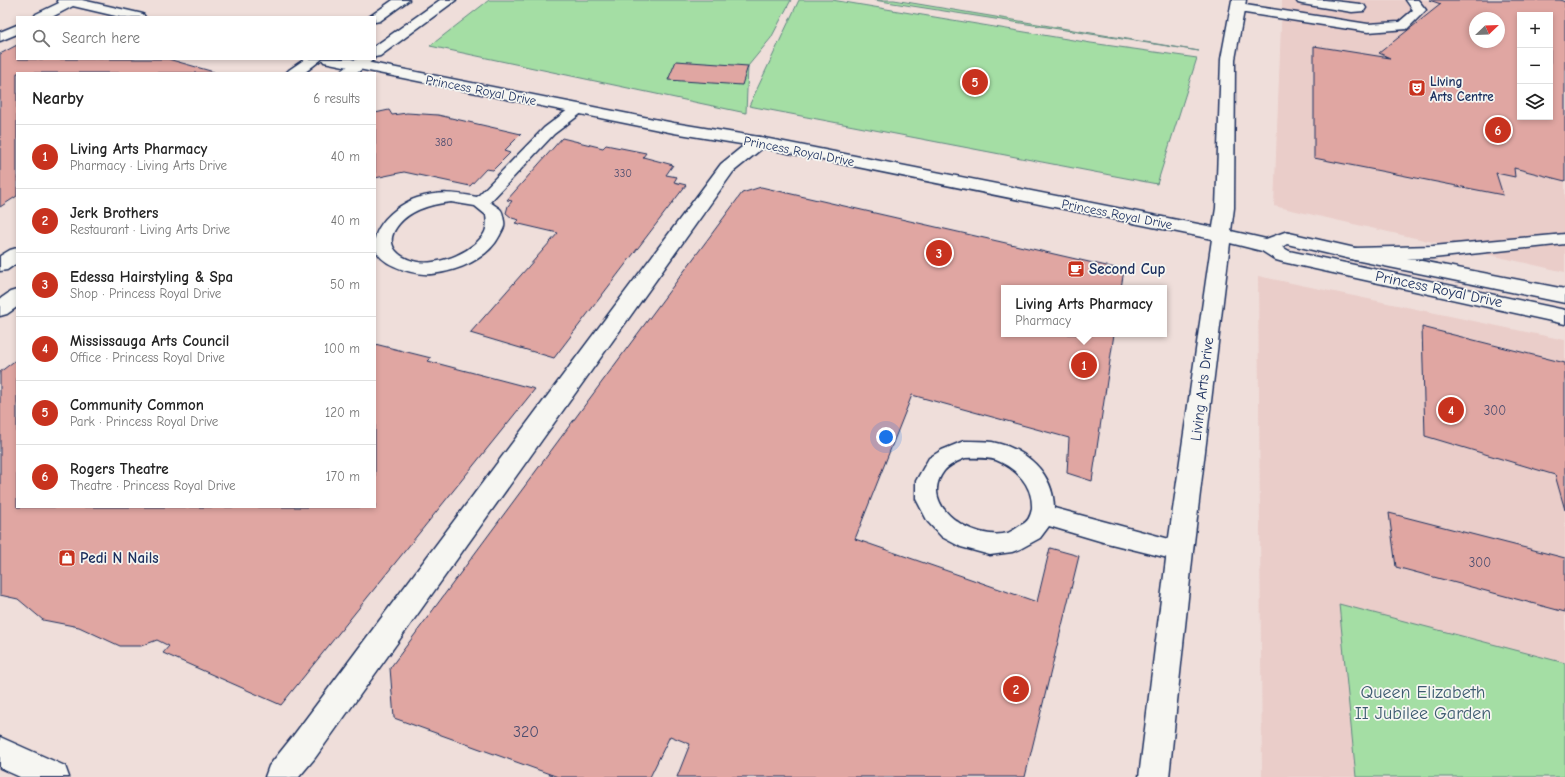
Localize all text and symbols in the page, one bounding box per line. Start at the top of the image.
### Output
north arrow [1469,12,1505,48]
map controls [1517,12,1553,120]
button: + [1517,12,1553,48]
search box [16,16,376,60]
icon: search [30,27,52,49]
text: Search here [62,29,140,47]
button: − [1517,48,1553,84]
pin: 5 [962,67,988,97]
street label: Princess Royal Drive [424,72,538,108]
place label: Living Arts Centre [1430,74,1494,104]
theatre icon: Living Arts Centre [1407,78,1427,98]
button: layers [1517,84,1553,120]
text: Nearby [32,89,83,108]
text: 6 results [313,91,360,106]
pin: 6 [1485,115,1511,145]
street label: Princess Royal Drive [742,133,856,169]
house number: 380 [435,136,453,149]
text: Living Arts Pharmacy [70,140,207,158]
text: 1 [42,149,48,164]
text: 40 m [331,149,360,164]
text: Pharmacy · Living Arts Drive [70,158,227,173]
house number: 330 [614,167,632,180]
street label: Princess Royal Drive [1060,196,1174,232]
text: Jerk Brothers [70,204,158,222]
text: 2 [42,213,48,228]
text: 40 m [331,213,360,228]
text: Restaurant · Living Arts Drive [70,222,230,237]
pin: 3 [926,238,952,268]
cafe icon: Second Cup [1066,259,1086,279]
place label: Second Cup [1089,260,1165,278]
street label: Princess Royal Drive [1374,267,1505,311]
text: Edessa Hairstyling & Spa [70,268,233,286]
text: 3 [42,277,48,292]
text: 50 m [330,277,360,292]
popup [1001,285,1167,337]
text: Shop · Princess Royal Drive [70,286,221,301]
text: Living Arts Pharmacy [1015,295,1153,313]
text: Pharmacy [1015,313,1071,328]
text: Mississauga Arts Council [70,332,229,350]
street label: Living Arts Drive [1187,336,1217,442]
text: 4 [42,341,48,356]
text: 100 m [324,341,360,356]
text: Office · Princess Royal Drive [70,350,225,365]
pin: 1 [1071,350,1097,380]
pin: 4 [1438,395,1464,425]
text: Community Common [70,396,204,414]
house number: 300 [1484,403,1506,418]
text: 5 [42,405,48,420]
text: 120 m [325,405,360,420]
text: Park · Princess Royal Drive [70,414,218,429]
your location [876,427,896,447]
text: Rogers Theatre [70,460,169,478]
text: 6 [42,469,48,484]
text: 170 m [326,469,360,484]
text: Theatre · Princess Royal Drive [70,478,236,493]
shop icon: Pedi N Nails [57,548,77,568]
place label: Pedi N Nails [80,549,159,567]
house number: 300 [1469,555,1491,570]
pin: 2 [1003,674,1029,704]
park label: Queen Elizabeth II Jubilee Garden [1355,682,1491,724]
house number: 320 [513,723,539,741]

